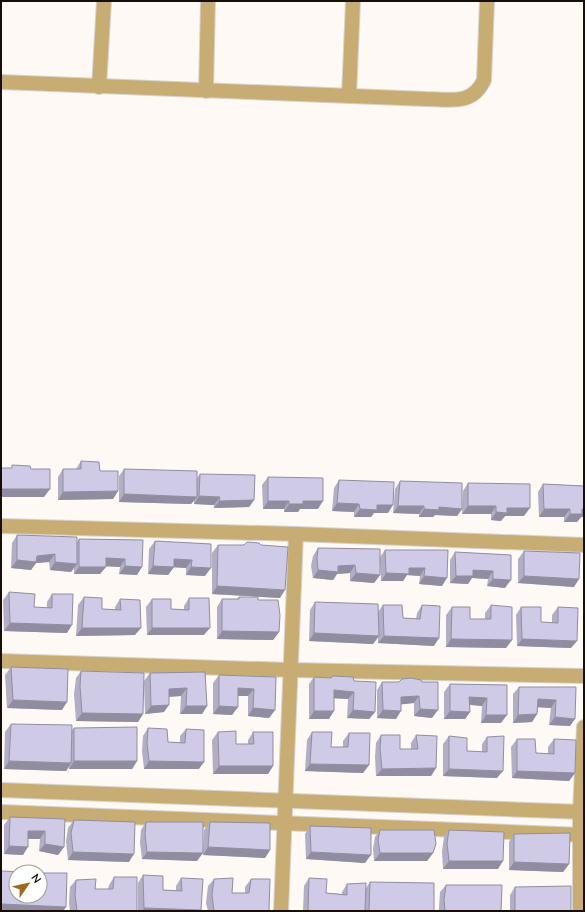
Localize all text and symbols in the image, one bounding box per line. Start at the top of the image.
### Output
north arrow [8,864,48,904]
text: N [27,871,44,886]

